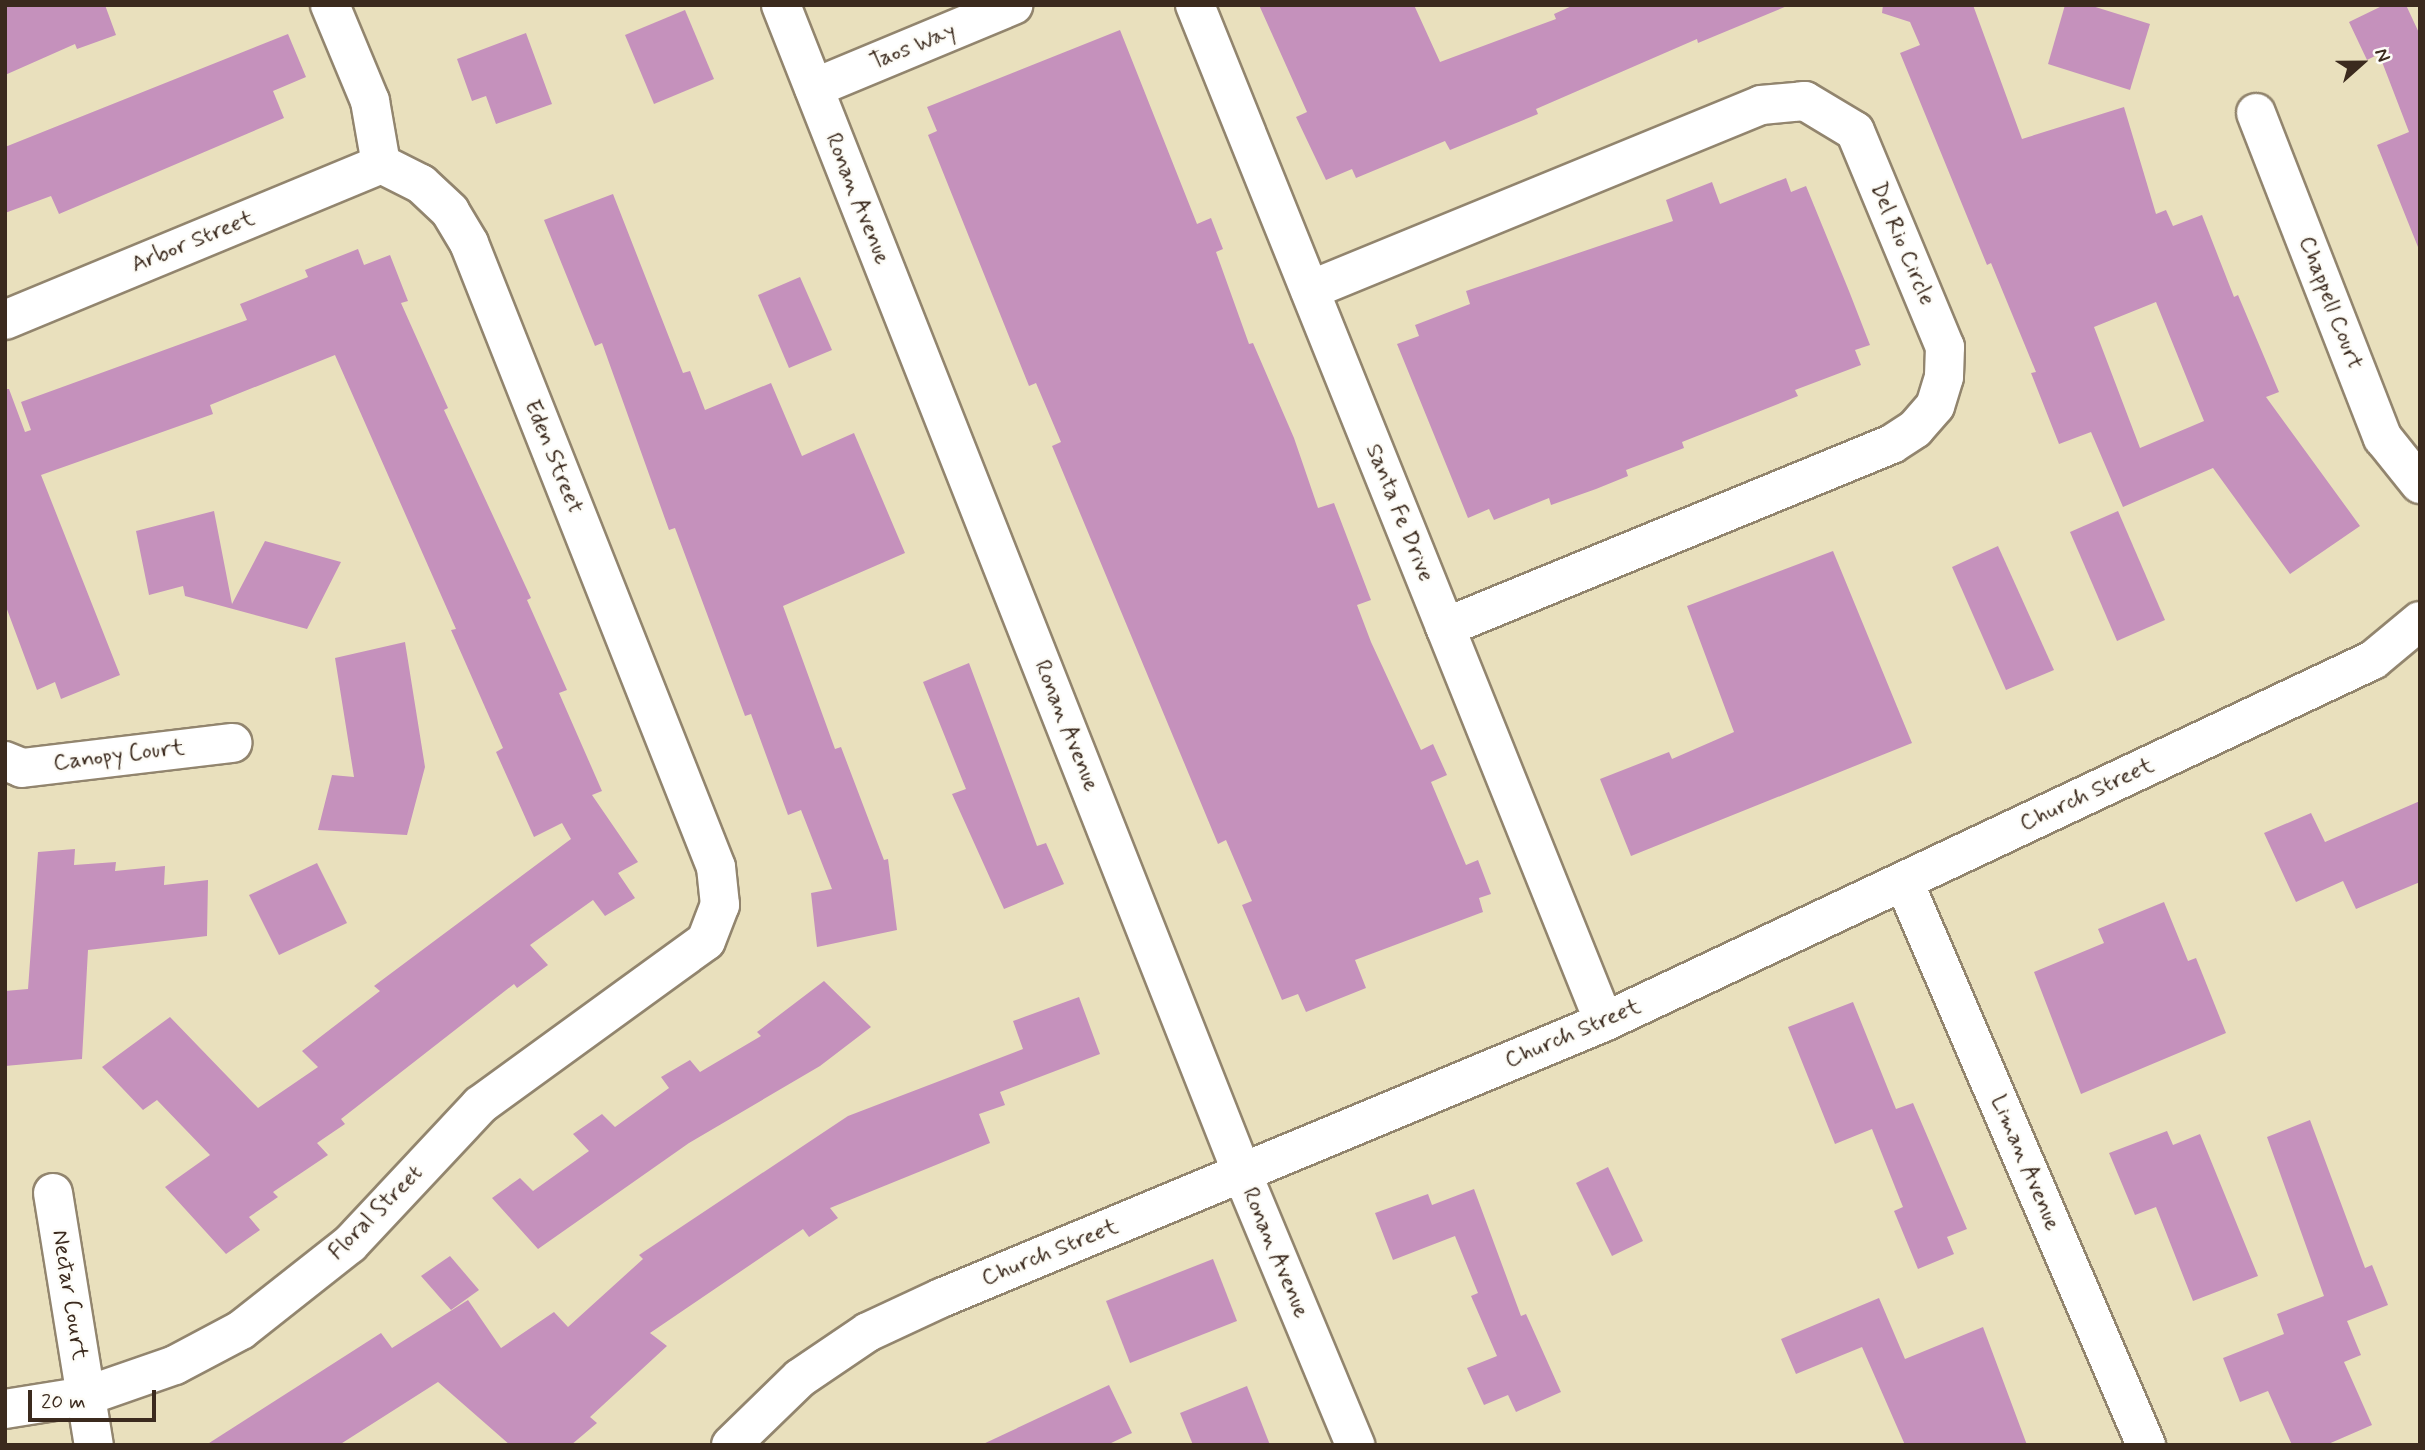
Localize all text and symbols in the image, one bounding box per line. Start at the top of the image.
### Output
street label: Taos Way [865,17,961,77]
north arrow [2327,28,2397,98]
text: N [2368,45,2396,66]
street label: Ronan Avenue [817,128,897,270]
street label: Del Rio Circle [1864,179,1940,309]
street label: Arbor Street [127,205,259,279]
street label: Chappell Court [2292,232,2368,374]
street label: Eden Street [518,397,588,517]
street label: Santa Fe Drive [1359,441,1439,585]
street label: Ronan Avenue [1026,655,1106,797]
street label: Canopy Court [52,734,186,778]
street label: Church Street [2016,752,2158,838]
street label: Church Street [1501,993,1645,1075]
street label: Liman Avenue [1983,1089,2067,1237]
street label: Floral Street [321,1158,431,1268]
street label: Ronan Avenue [1234,1182,1316,1324]
street label: Church Street [978,1213,1122,1293]
street label: Nectar Court [45,1230,93,1360]
scale bar [32,1376,159,1420]
text: 20 m [41,1388,86,1416]

